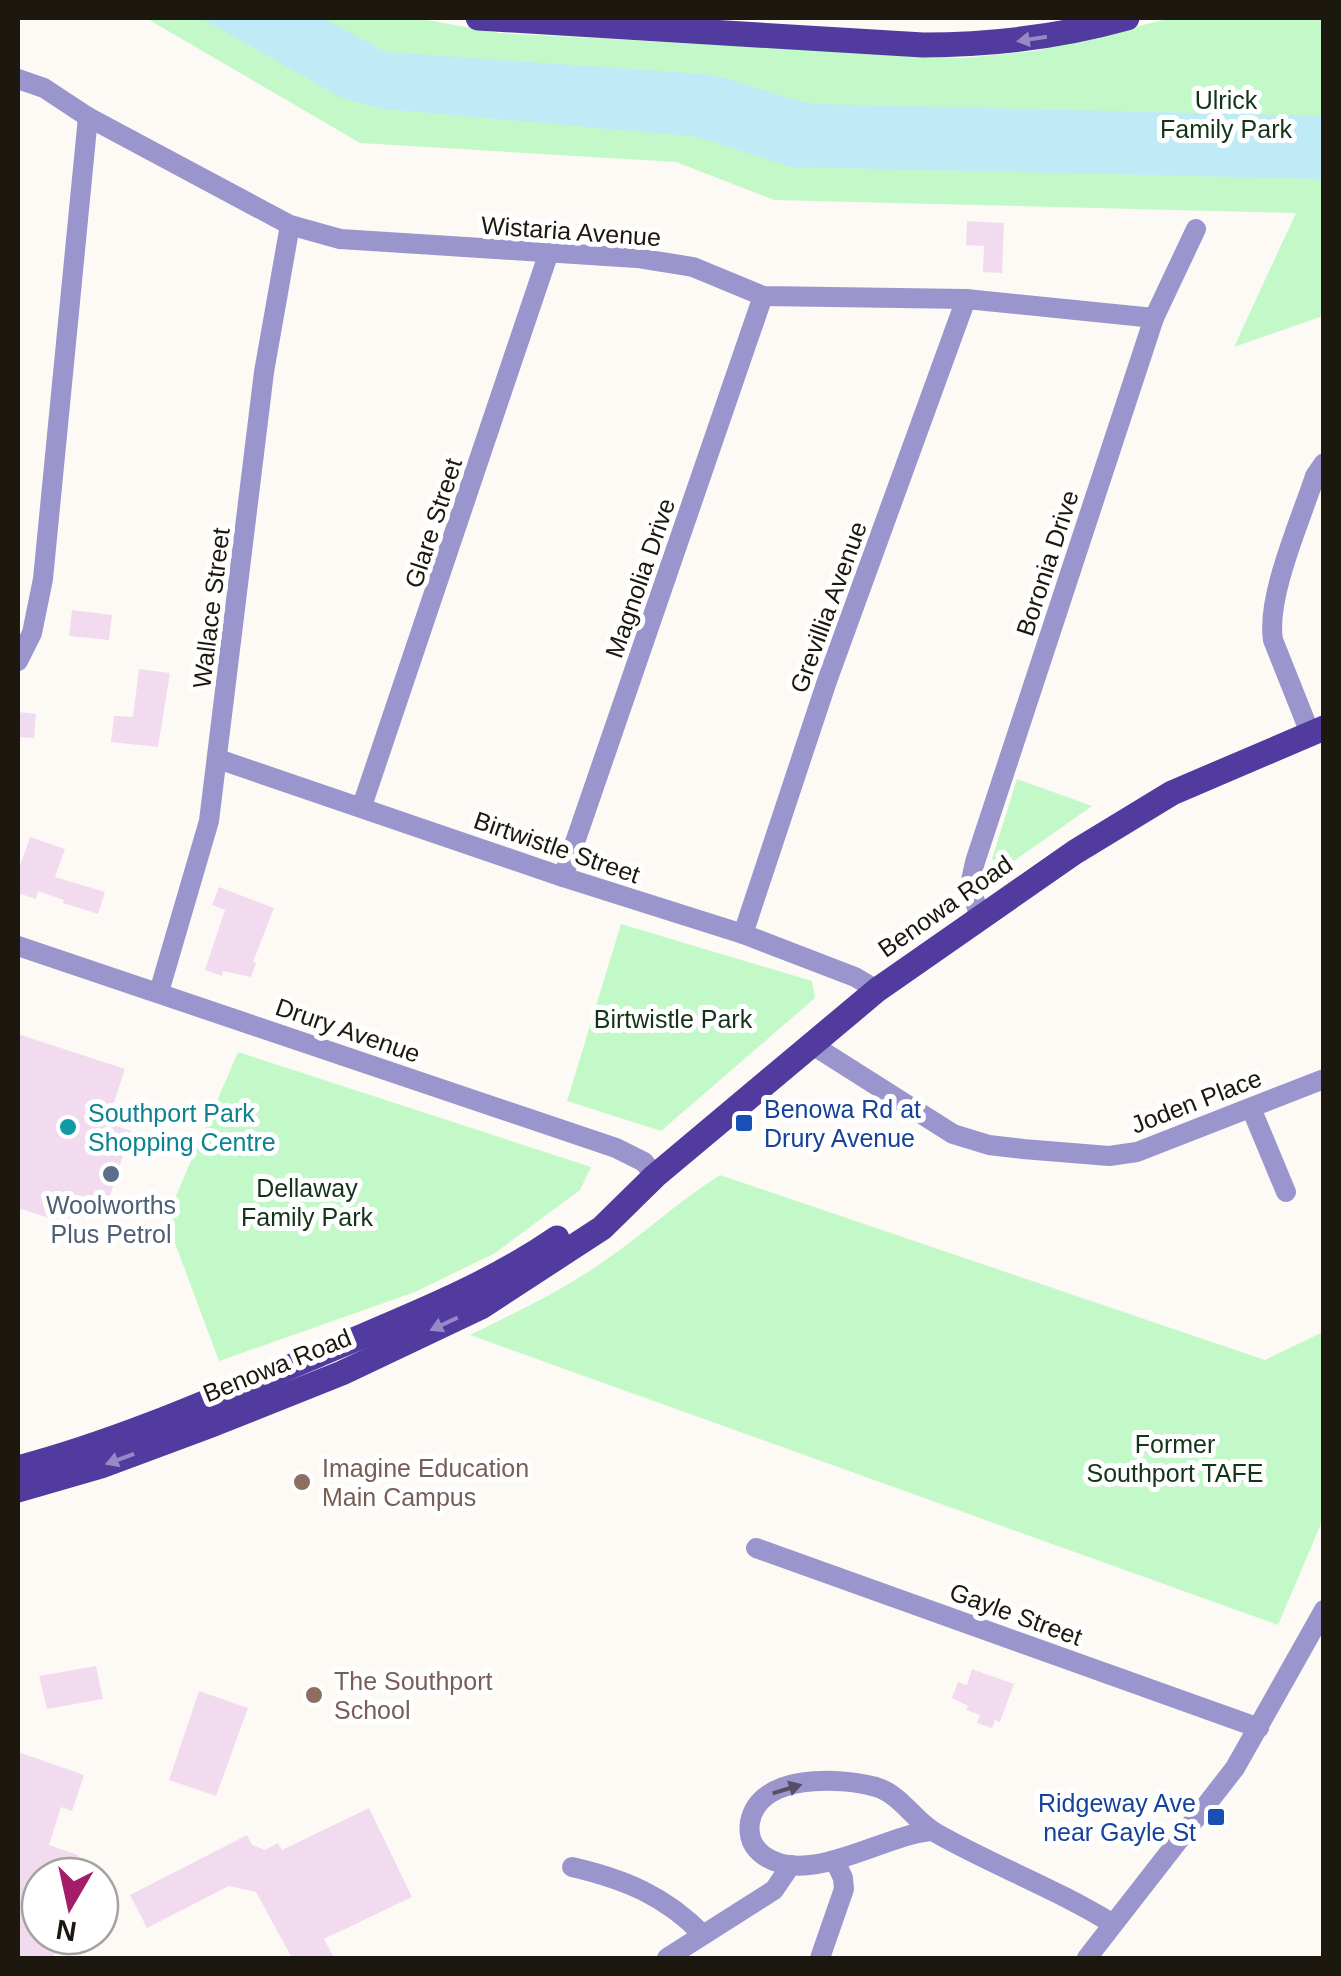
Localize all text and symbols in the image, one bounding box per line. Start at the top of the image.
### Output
one-way arrow [1015,32,1047,47]
park label: Ulrick Family Park [1160,86,1292,143]
street label: Wistaria Avenue [480,211,662,251]
street label: Glare Street [399,455,467,591]
street label: Boronia Drive [1010,487,1084,639]
street label: Magnolia Drive [600,495,680,661]
street label: Grevillia Avenue [784,518,872,696]
street label: Wallace Street [187,526,235,690]
street label: Birtwistle Street [470,805,644,889]
street label: Benowa Road [873,849,1017,963]
street label: Drury Avenue [272,992,424,1068]
park label: Birtwistle Park [594,1005,753,1033]
street label: Joden Place [1127,1063,1265,1139]
place label: Benowa Rd at Drury Avenue [764,1095,921,1152]
place label: Southport Park Shopping Centre [88,1099,276,1156]
marker: Benowa Rd at Drury Avenue [733,1112,755,1134]
marker: Southport Park Shopping Centre [57,1116,79,1138]
marker: Woolworths Plus Petrol [100,1163,122,1185]
park label: Dellaway Family Park [241,1174,373,1231]
place label: Woolworths Plus Petrol [46,1191,176,1248]
one-way arrow [430,1316,459,1333]
street label: Benowa Road [199,1323,355,1407]
park label: Former Southport TAFE [1087,1430,1263,1487]
one-way arrow [104,1452,134,1467]
place label: Imagine Education Main Campus [322,1454,529,1511]
marker: Imagine Education Main Campus [291,1471,313,1493]
street label: Gayle Street [946,1577,1086,1651]
place label: The Southport School [334,1667,492,1724]
marker: The Southport School [303,1684,325,1706]
one-way arrow [773,1781,803,1796]
place label: Ridgeway Ave near Gayle St [1038,1789,1196,1846]
marker: Ridgeway Ave near Gayle St [1205,1806,1227,1828]
north arrow [20,1856,120,1956]
text: N [54,1913,79,1947]

